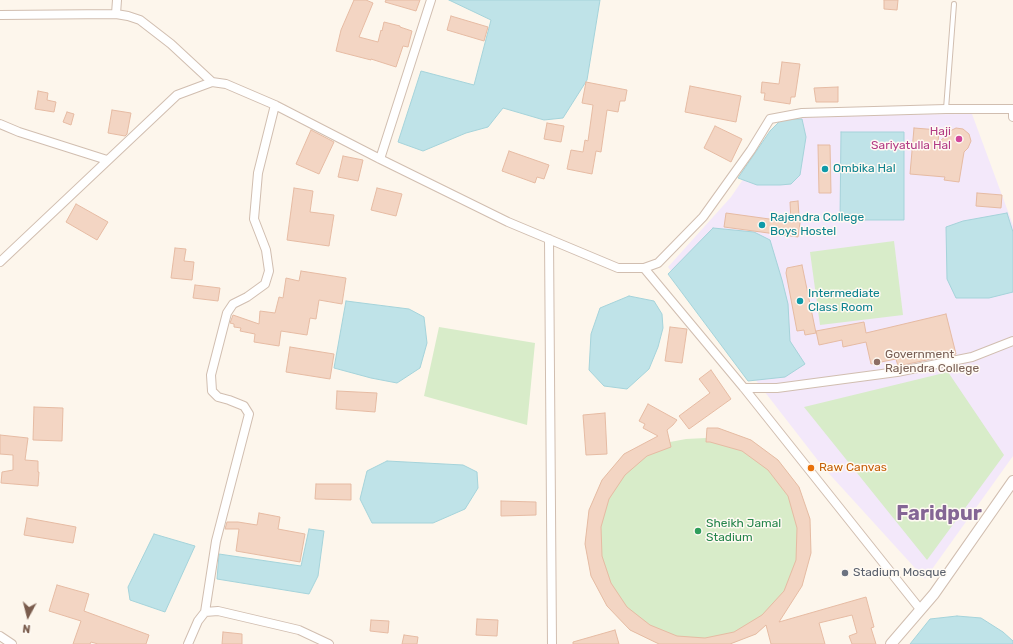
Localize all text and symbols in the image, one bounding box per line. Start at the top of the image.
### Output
place label: Haji Sariyatulla Hal [871,125,951,153]
marker: Haji Sariyatulla Hal [954,134,964,144]
place label: Ombika Hal [833,162,896,176]
marker: Ombika Hal [820,164,830,174]
place label: Rajendra College Boys Hostel [770,211,864,239]
marker: Rajendra College Boys Hostel [757,220,767,230]
place label: Intermediate Class Room [808,287,880,315]
marker: Intermediate Class Room [795,296,805,306]
place label: Government Rajendra College [885,348,979,376]
marker: Government Rajendra College [872,357,882,367]
place label: Raw Canvas [819,461,887,475]
marker: Raw Canvas [806,463,816,473]
district label: Faridpur [896,502,982,526]
place label: Sheikh Jamal Stadium [706,517,781,545]
marker: Sheikh Jamal Stadium [693,526,703,536]
place label: Stadium Mosque [853,566,946,580]
marker: Stadium Mosque [840,568,850,578]
north arrow [8,596,48,636]
text: N [22,621,31,635]

